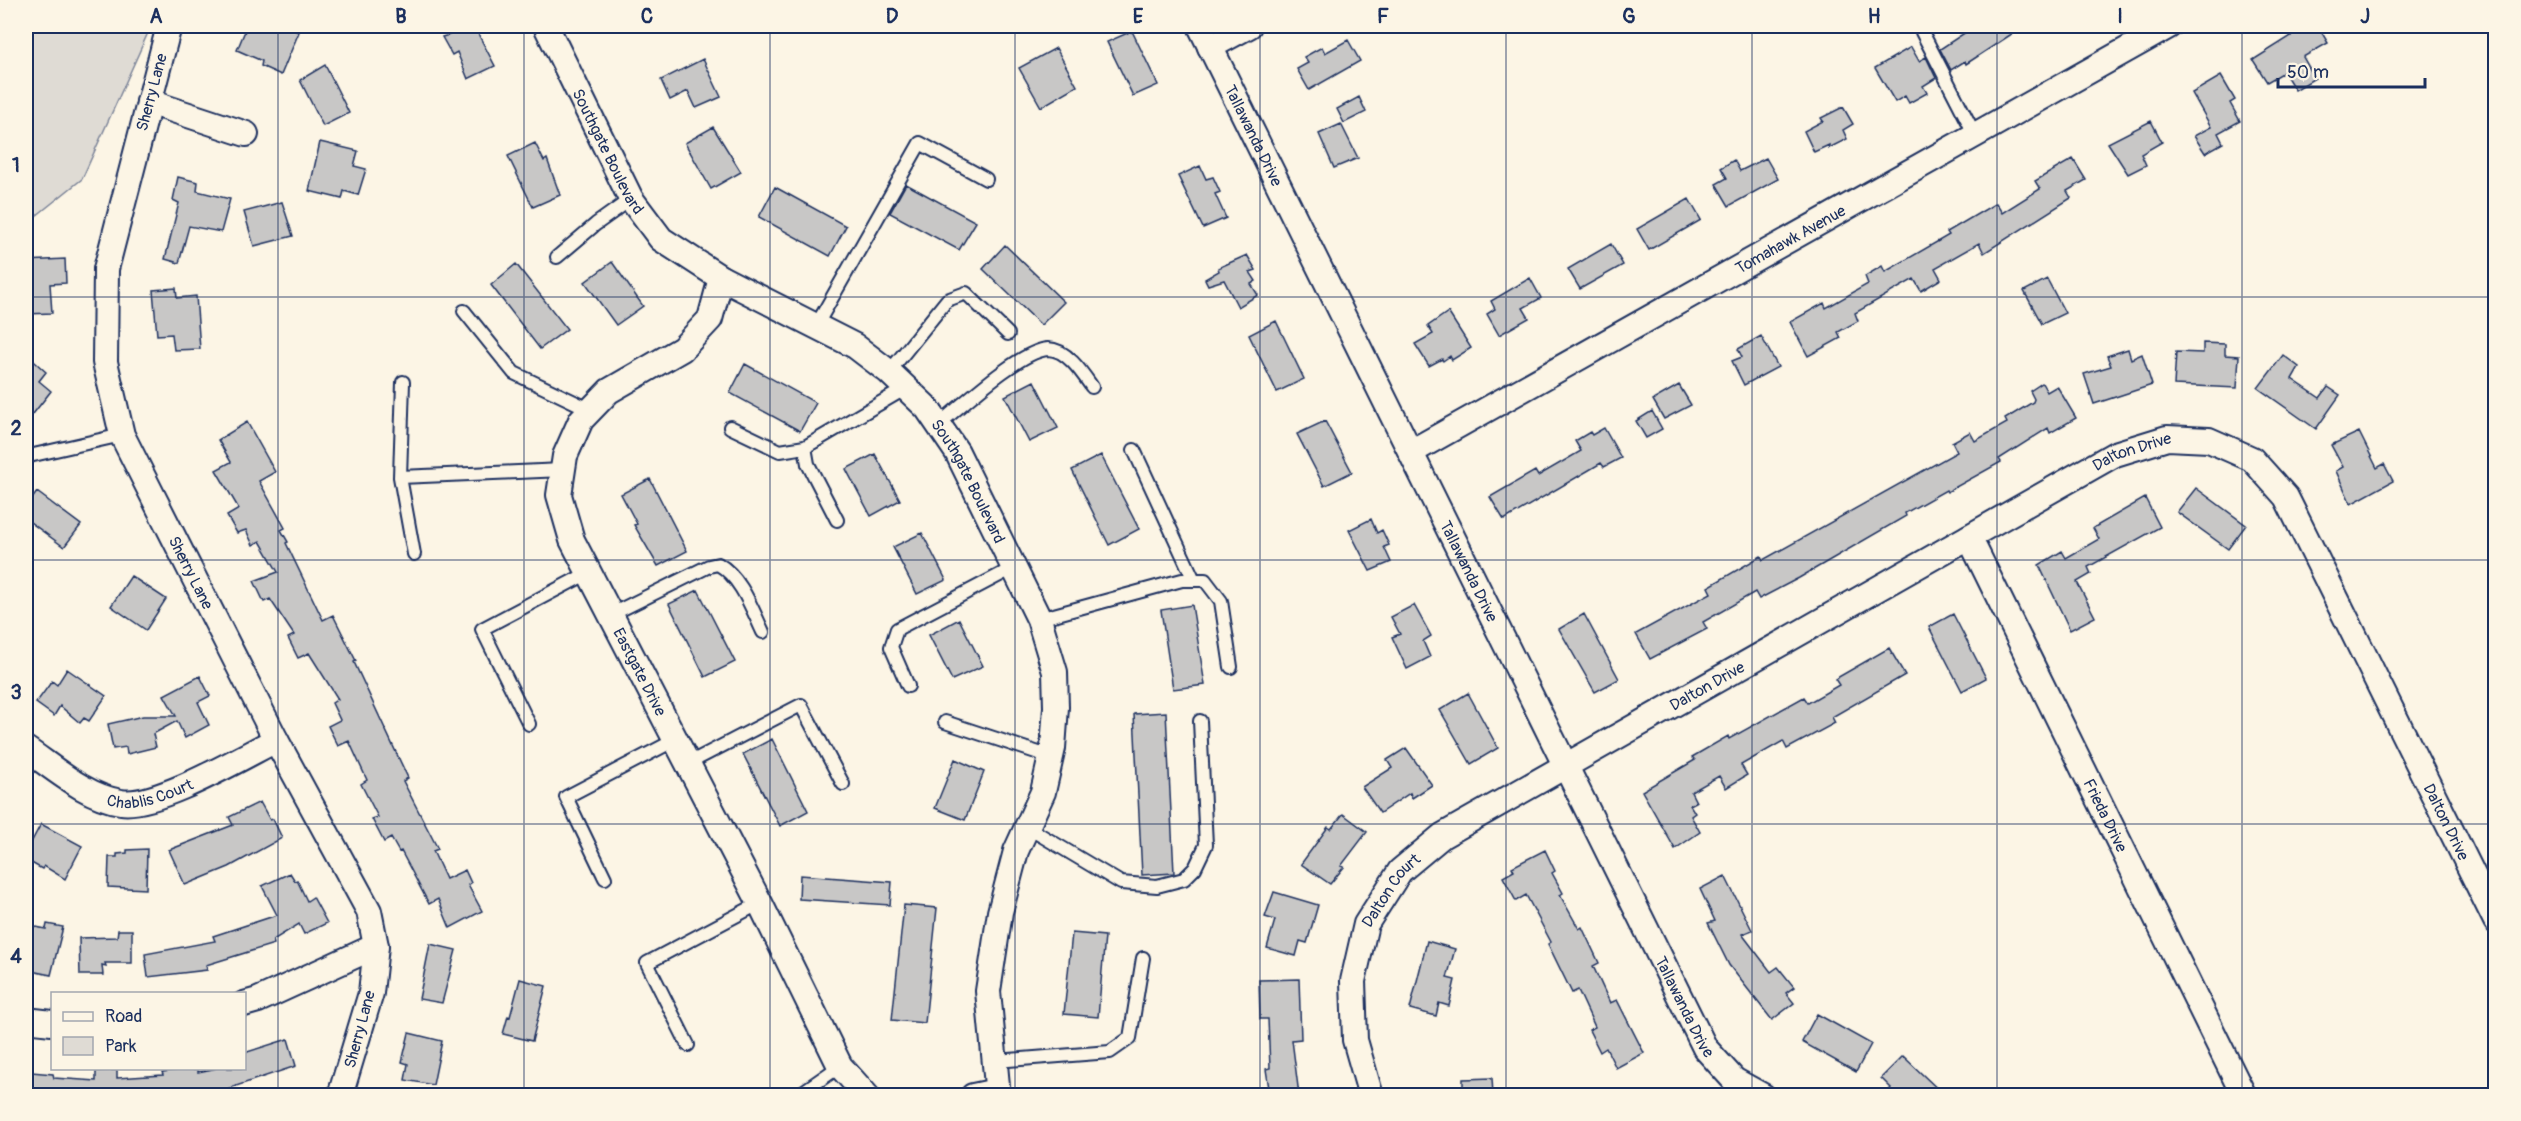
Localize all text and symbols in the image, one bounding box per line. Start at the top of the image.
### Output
text: A [150,4,163,29]
text: B [395,4,407,29]
text: C [641,4,653,29]
text: D [886,4,899,29]
text: E [1133,4,1144,29]
text: F [1377,4,1389,29]
text: G [1622,4,1636,29]
text: H [1868,4,1881,29]
text: I [2117,4,2123,29]
text: J [2360,4,2370,29]
street label: Sherry Lane [132,51,172,133]
scale bar [2278,51,2425,89]
text: 50 m [2287,61,2329,84]
street label: Tallawanda Drive [1220,82,1287,190]
street label: Southgate Boulevard [567,86,648,219]
text: 1 [12,153,20,178]
street label: Tomahawk Avenue [1732,201,1849,279]
street label: Southgate Boulevard [926,415,1009,547]
text: 2 [10,416,22,441]
street label: Dalton Drive [2089,428,2174,476]
street label: Tallawanda Drive [1435,518,1502,625]
street label: Sherry Lane [164,533,217,613]
street label: Eastgate Drive [608,625,670,720]
street label: Dalton Drive [1666,657,1749,716]
text: 3 [10,680,22,705]
street label: Chablis Court [104,774,197,814]
street label: Frieda Drive [2079,776,2131,856]
street label: Dalton Drive [2419,781,2473,864]
street label: Dalton Court [1358,849,1425,931]
text: 4 [10,944,22,969]
street label: Tallawanda Drive [1650,953,1718,1062]
street label: Sherry Lane [340,988,380,1070]
legend [51,992,246,1070]
text: Road [105,1005,142,1028]
text: Park [105,1035,137,1058]

